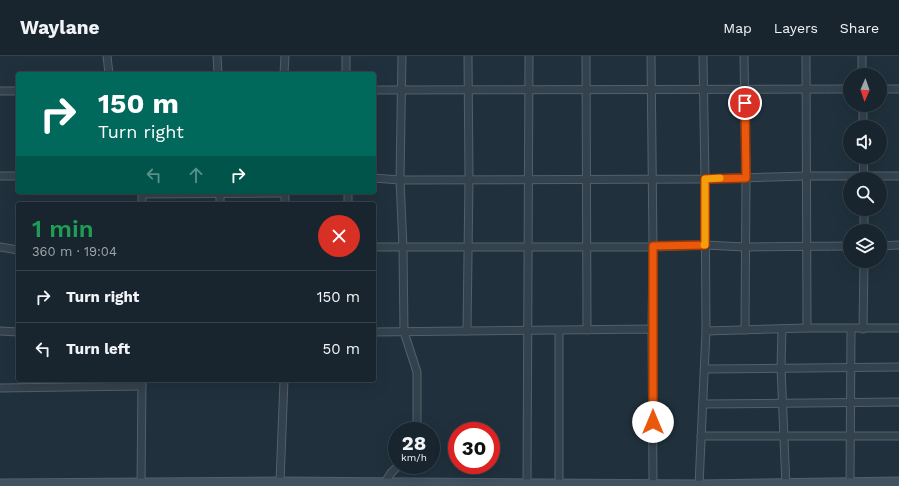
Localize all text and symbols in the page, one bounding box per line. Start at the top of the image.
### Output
text: Waylane [20,16,99,39]
text: Map [723,20,752,36]
text: Layers [774,20,818,36]
text: Share [840,20,879,36]
north arrow [843,68,887,112]
map controls [843,68,887,268]
pin [728,86,762,120]
text: 150 m [98,87,179,120]
icon: right [32,88,84,140]
icon: arrive [734,92,756,114]
button: sound [843,120,887,164]
text: Turn right [98,121,184,142]
icon: left [143,164,165,186]
icon: ahead [185,164,207,186]
icon: right [227,164,249,186]
button: search [843,172,887,216]
text: 1 min [32,215,94,243]
button: close [318,215,360,257]
button: layers [843,224,887,268]
text: 360 m · 19:04 [32,244,117,259]
icon: right [32,286,54,308]
text: Turn right [66,288,139,306]
text: 150 m [317,288,360,306]
icon: left [32,338,54,360]
text: Turn left [66,340,130,358]
text: 50 m [323,340,360,358]
position arrow [632,401,674,443]
speed limit sign: 30 [448,422,500,474]
text: 28 [402,431,426,455]
text: km/h [401,452,427,463]

